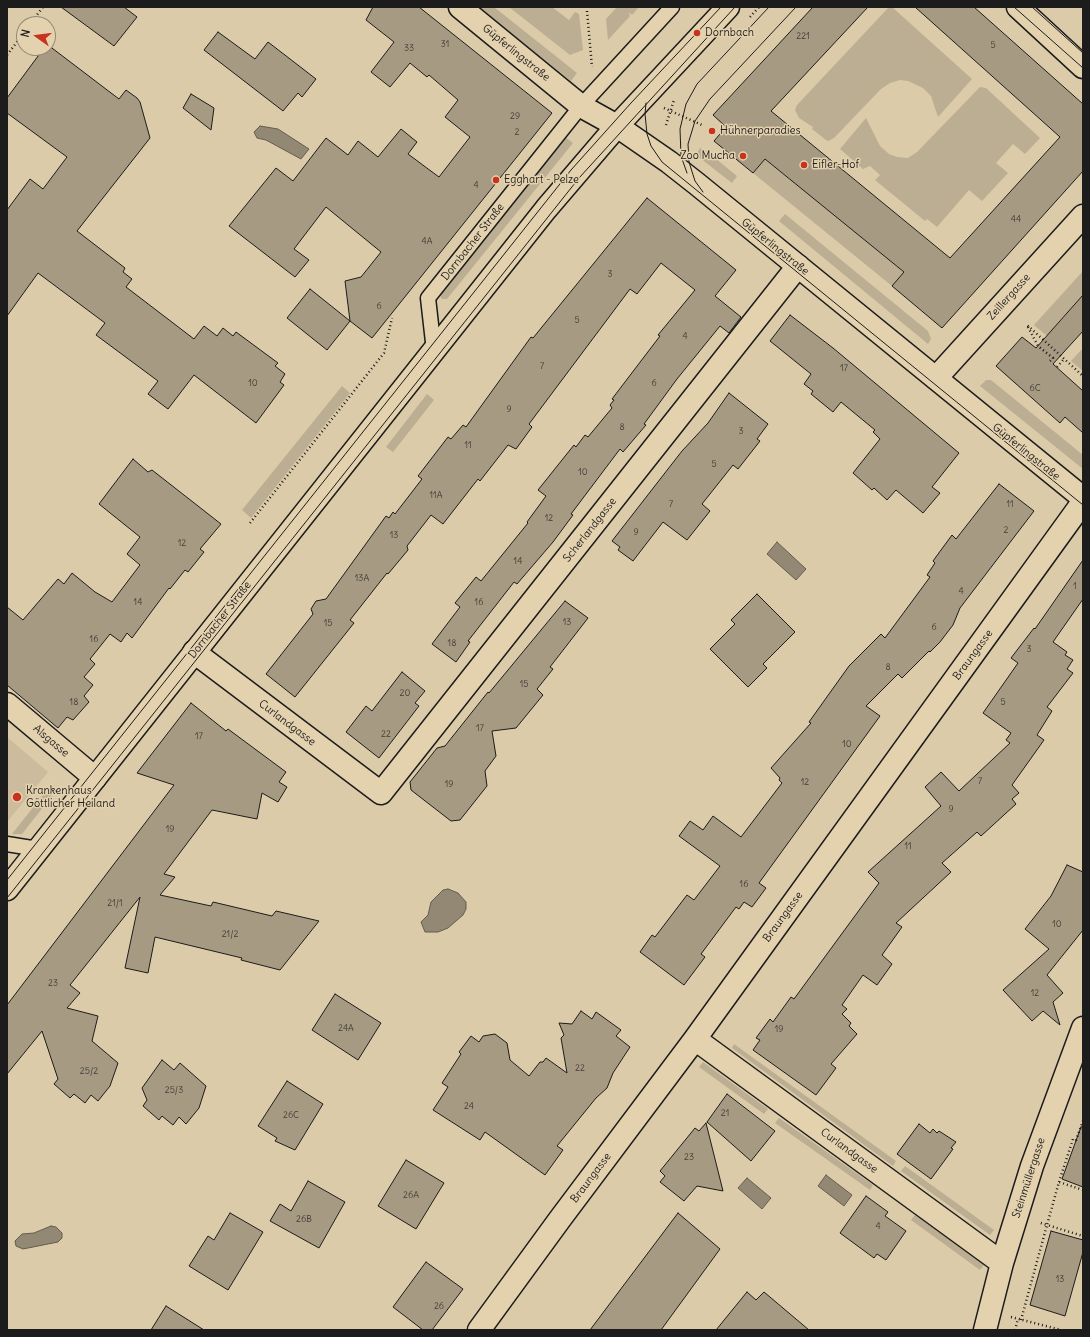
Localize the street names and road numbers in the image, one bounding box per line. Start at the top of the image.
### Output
street label: Güpferlingstraße [480,22,552,84]
street label: Dornbacher Straße [439,201,507,283]
street label: Güpferlingstraße [739,216,811,278]
street label: Zeillergasse [985,271,1033,323]
street label: Güpferlingstraße [990,421,1062,483]
street label: Scherlandgasse [561,495,619,565]
street label: Dornbacher Straße [186,579,254,661]
street label: Braungasse [950,627,996,683]
street label: Curlandgasse [256,697,318,749]
street label: Alsgasse [30,722,72,760]
street label: Braungasse [760,889,806,945]
street label: Curlandgasse [818,1126,880,1176]
street label: Steinmüllergasse [1010,1136,1048,1220]
street label: Braungasse [568,1150,614,1206]

